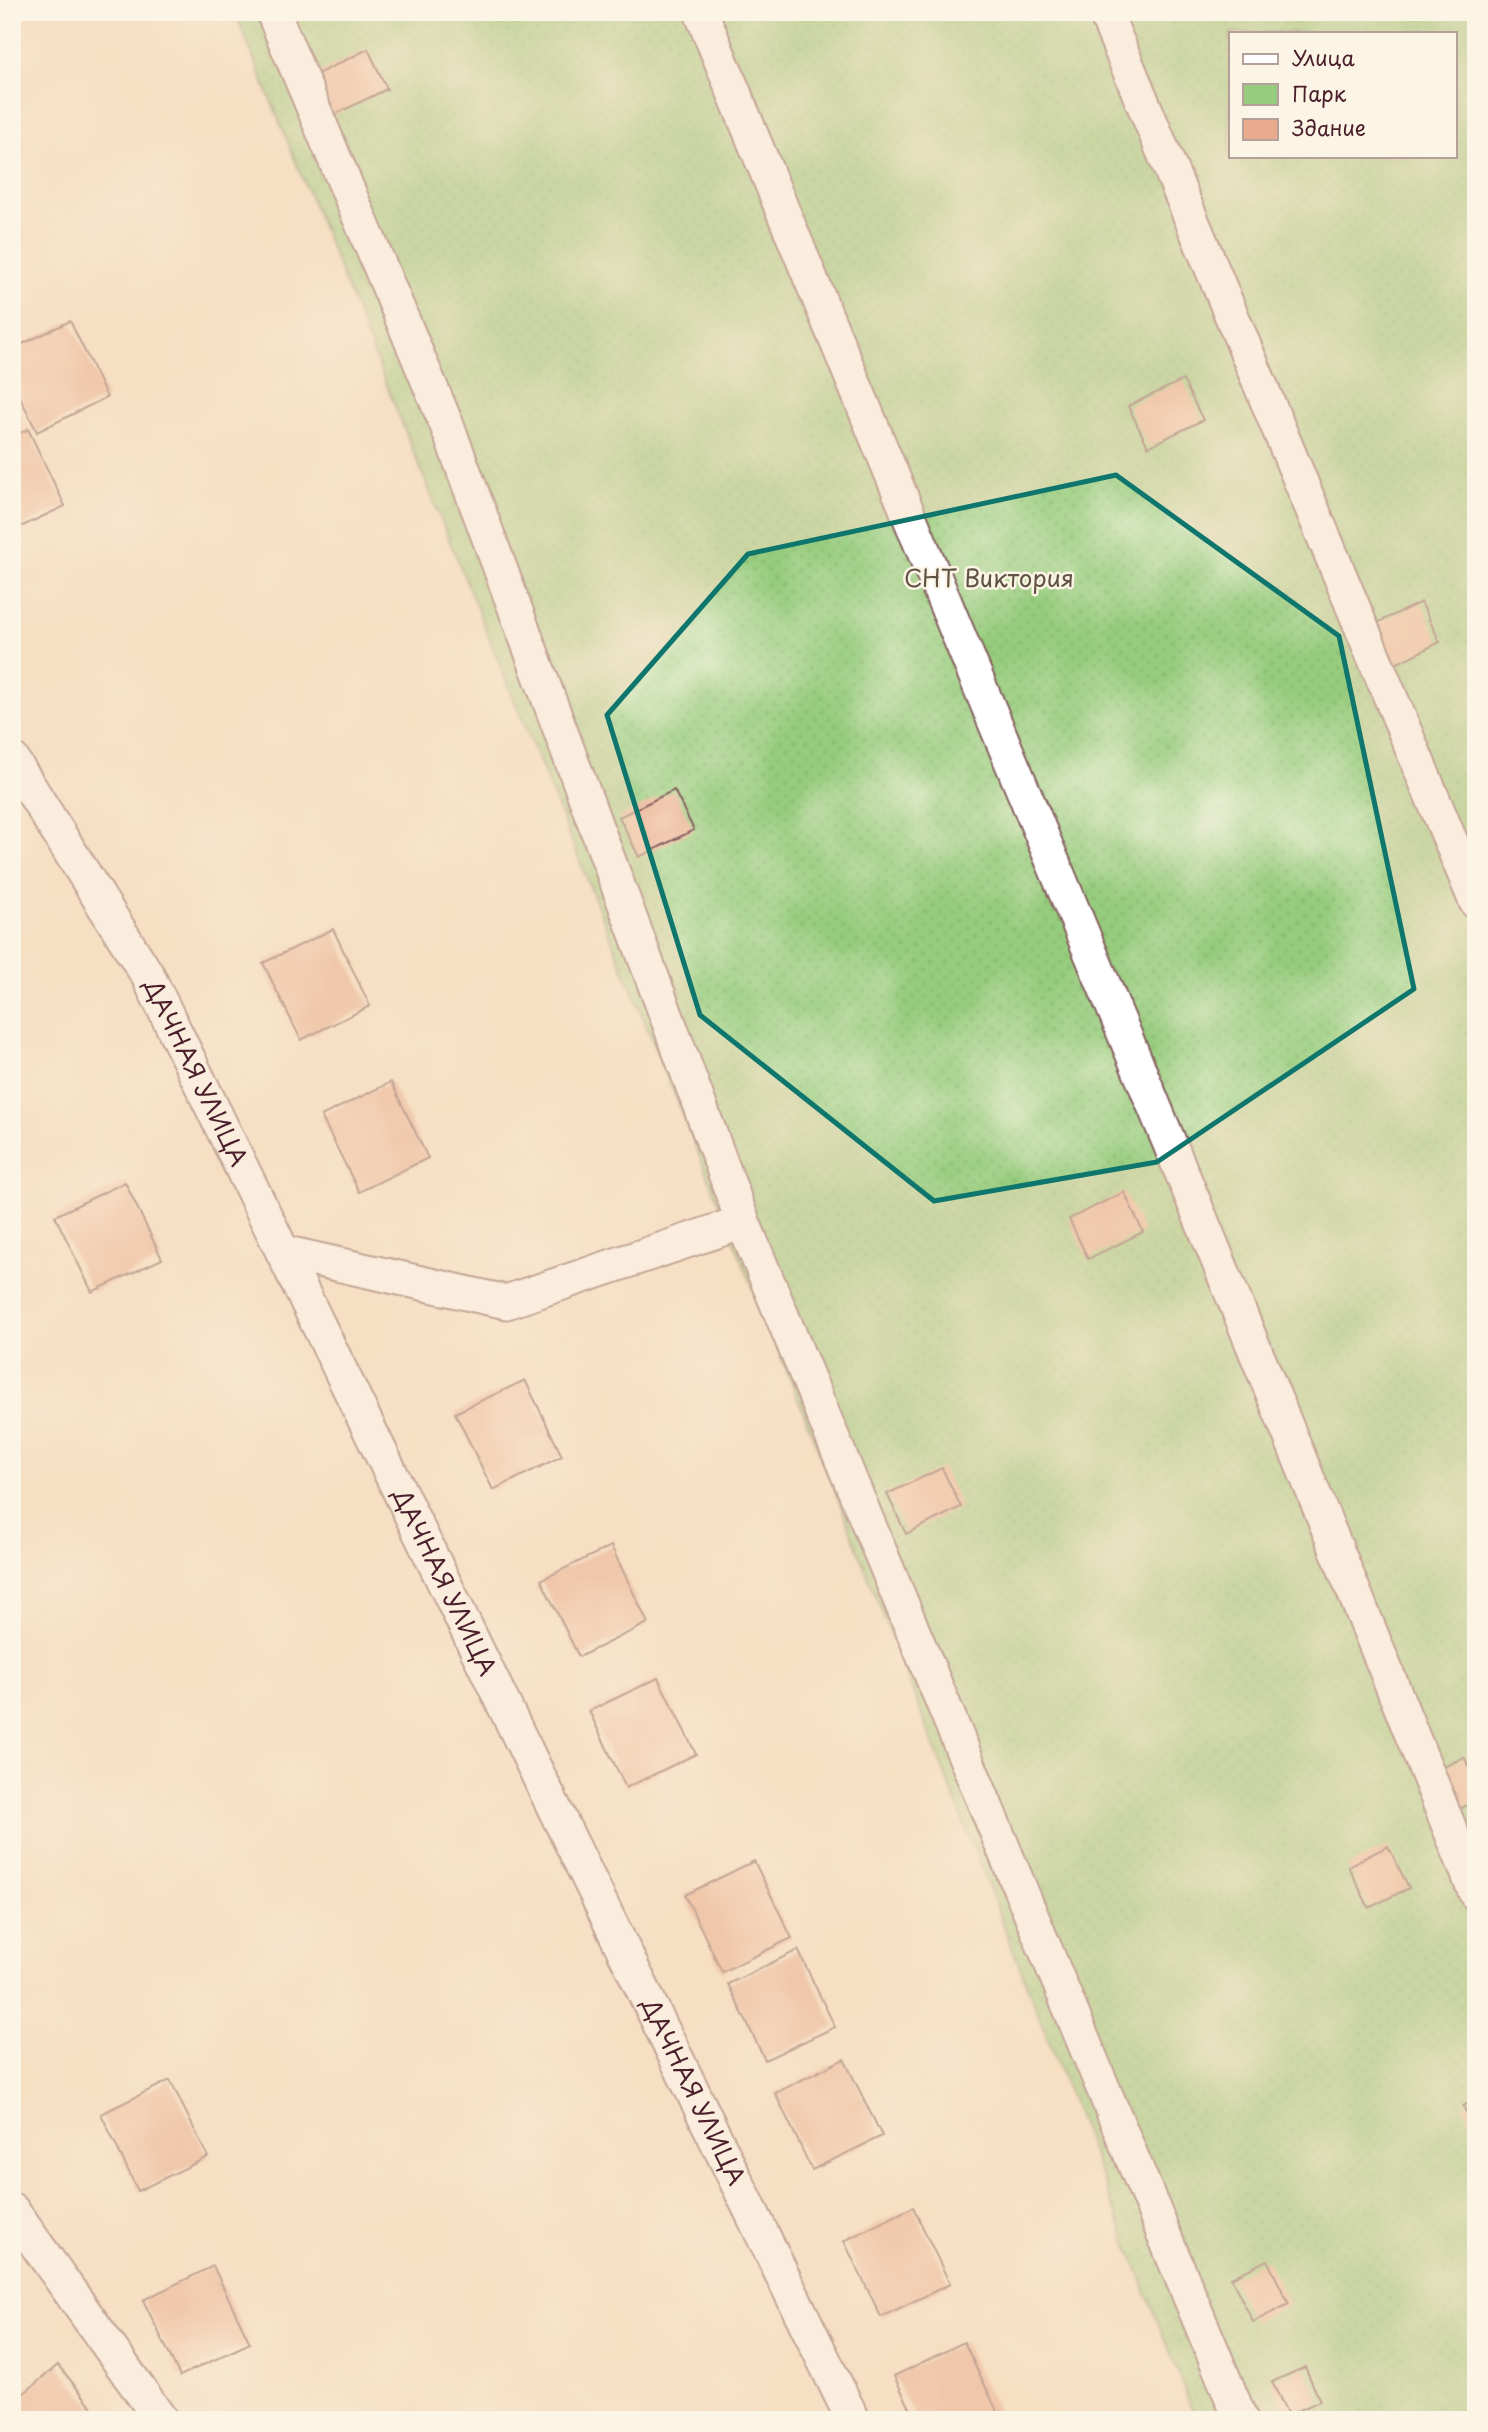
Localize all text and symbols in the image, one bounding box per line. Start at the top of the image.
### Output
legend [1229,32,1456,158]
text: Улица [1292,41,1355,73]
text: Парк [1292,77,1347,109]
text: Здание [1292,111,1366,143]
park label: СНТ Виктория [904,559,1074,595]
street label: ДАЧНАЯ УЛИЦА [136,972,258,1172]
street label: ДАЧНАЯ УЛИЦА [385,1481,507,1681]
street label: ДАЧНАЯ УЛИЦА [633,1991,756,2191]

